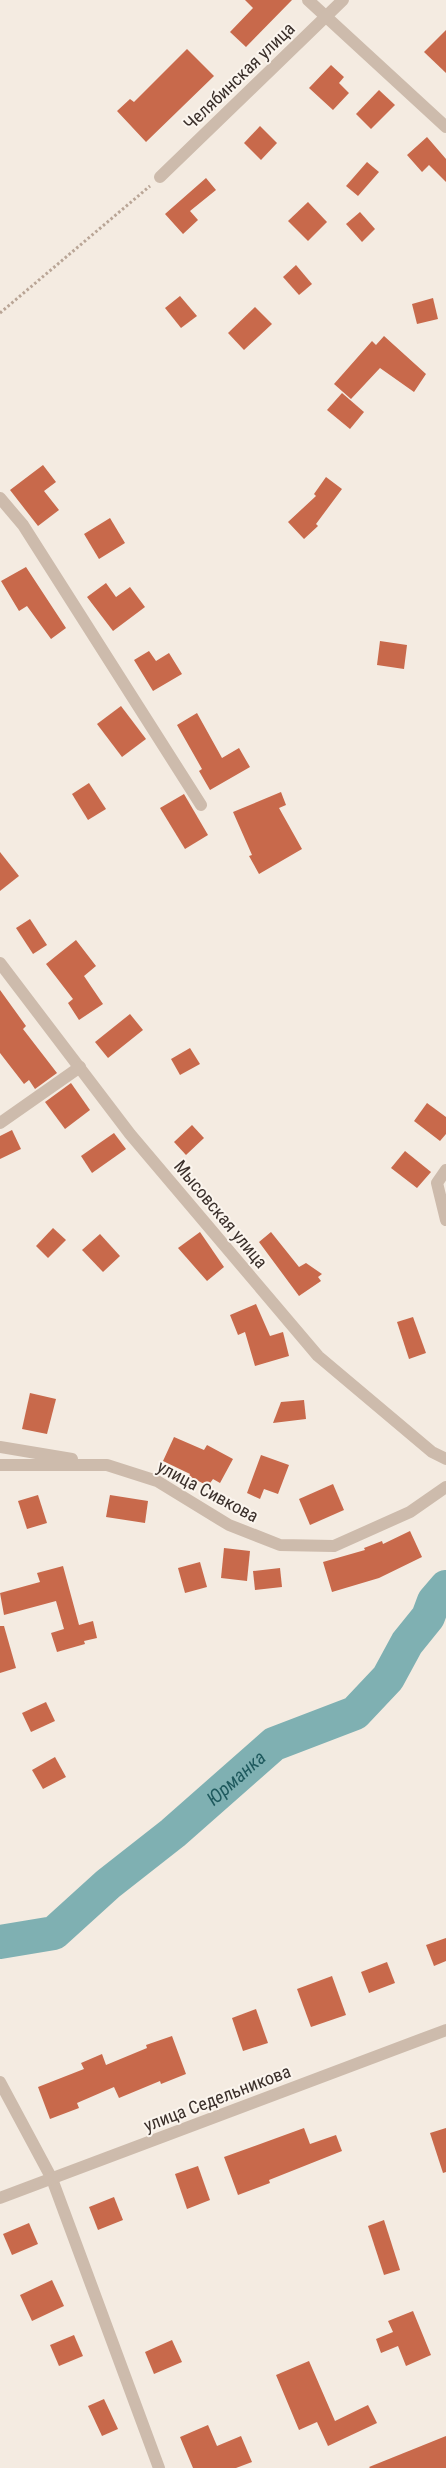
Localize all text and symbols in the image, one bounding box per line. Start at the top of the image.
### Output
street label: Челябинская улица [179,18,299,134]
street label: Мысовская улица [170,1156,272,1272]
street label: улица Сивкова [154,1456,262,1526]
water label: Юрманка [202,1746,270,1810]
street label: улица Седельникова [141,2060,293,2136]

